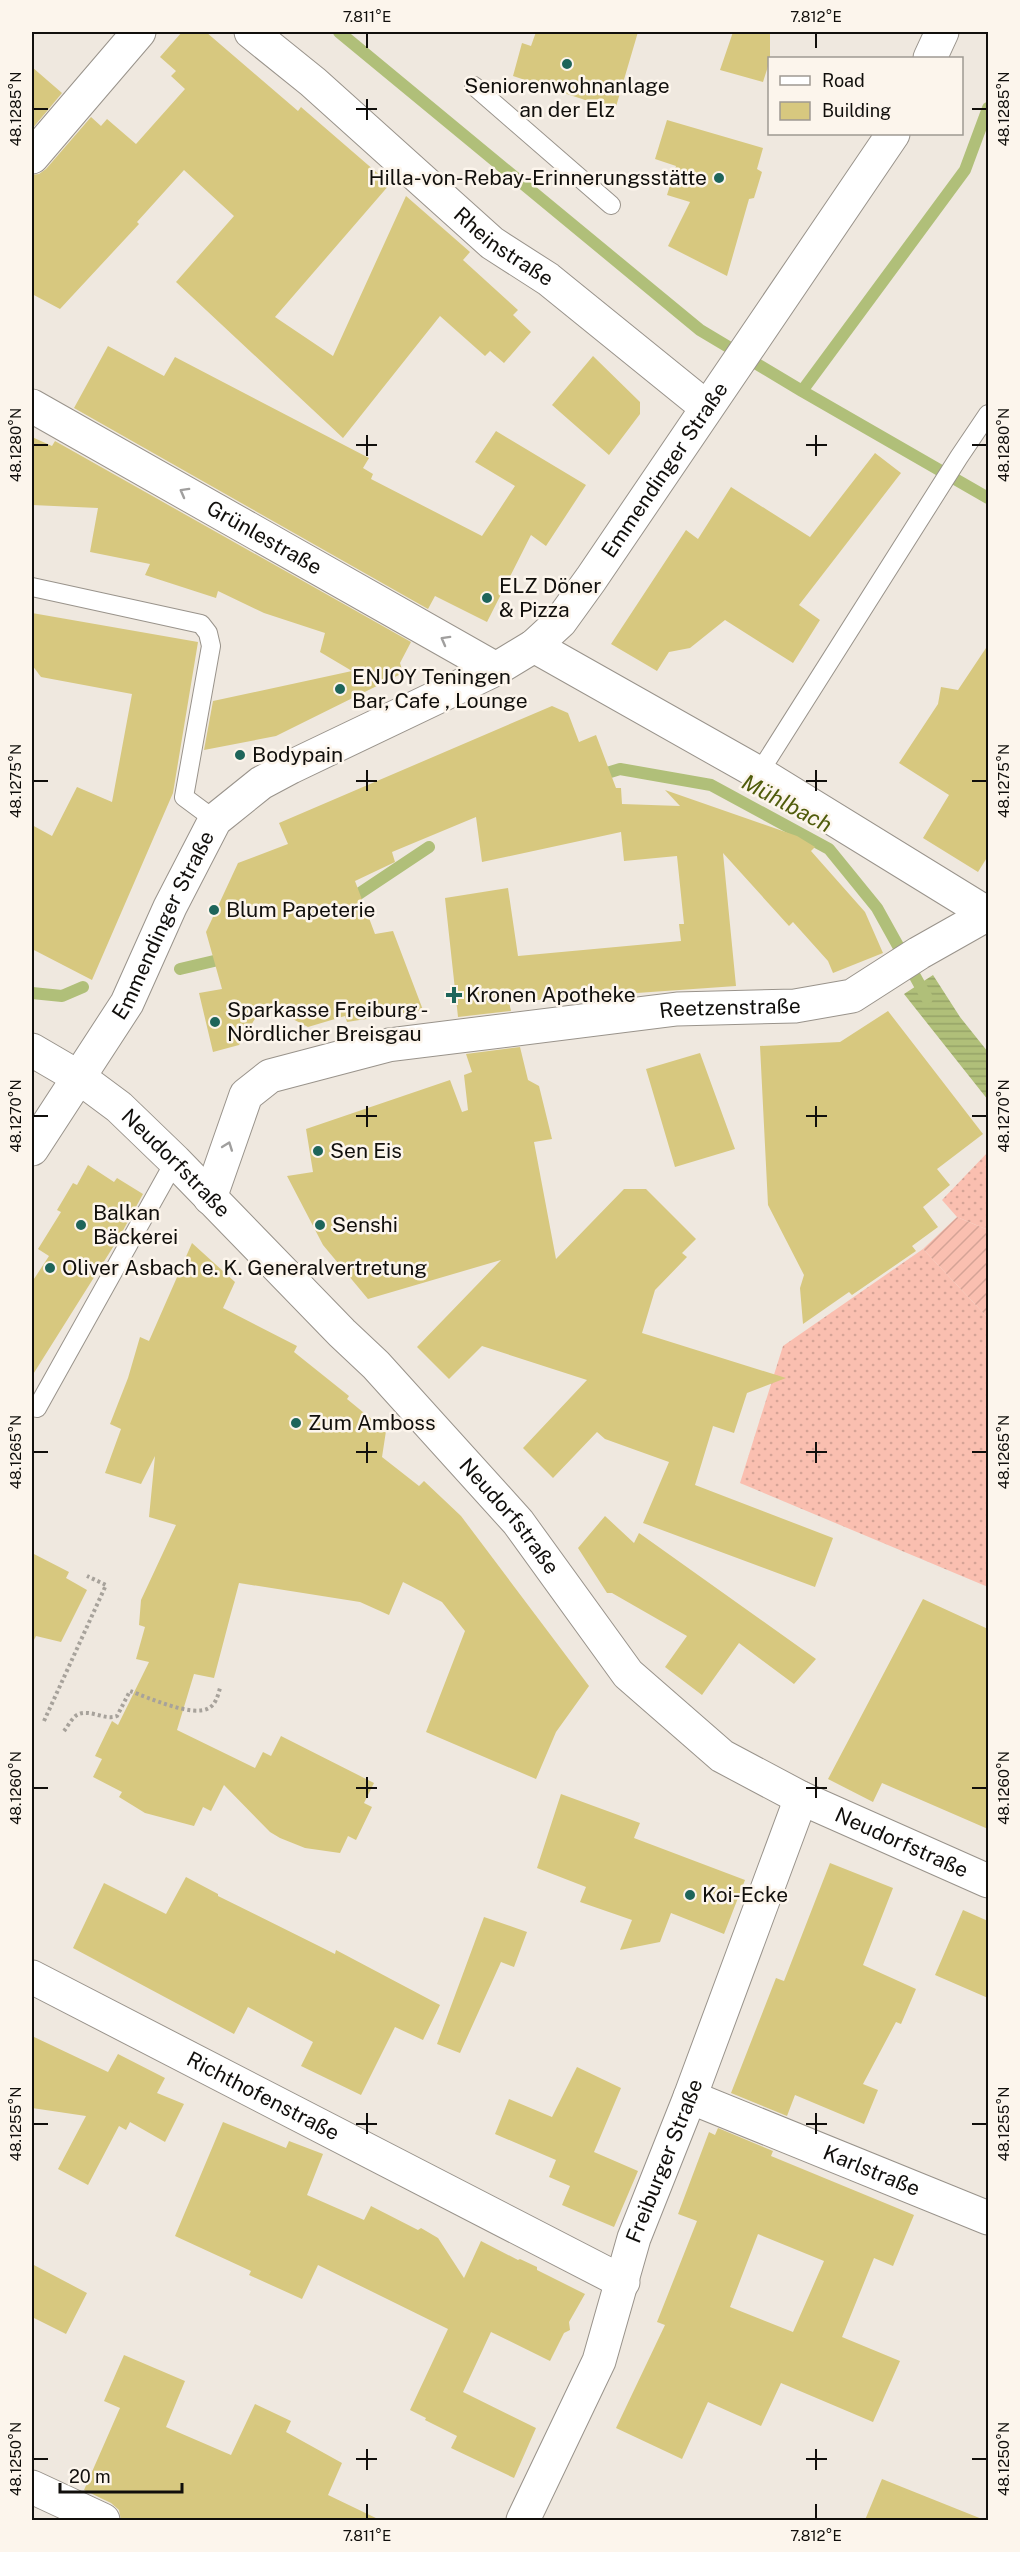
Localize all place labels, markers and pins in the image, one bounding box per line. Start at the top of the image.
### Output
marker: Seniorenwohnanlage an der Elz [560,57,574,71]
place label: Seniorenwohnanlage an der Elz [464,73,670,122]
place label: Hilla-von-Rebay-Erinnerungsstätte [368,165,707,190]
marker: Hilla-von-Rebay-Erinnerungsstätte [712,171,726,185]
place label: ELZ Döner & Pizza [499,573,601,622]
marker: ELZ Döner & Pizza [480,591,494,605]
place label: ENJOY Teningen Bar, Cafe , Lounge [352,664,528,713]
marker: ENJOY Teningen Bar, Cafe , Lounge [333,682,347,696]
place label: Bodypain [252,742,343,767]
marker: Bodypain [233,748,247,762]
place label: Blum Papeterie [226,897,375,922]
marker: Blum Papeterie [207,903,221,917]
place label: Kronen Apotheke [466,982,636,1007]
marker: Kronen Apotheke [447,988,461,1002]
place label: Sparkasse Freiburg - Nördlicher Breisgau [227,997,429,1046]
marker: Sparkasse Freiburg - Nördlicher Breisgau [208,1015,222,1029]
place label: Sen Eis [330,1138,402,1163]
marker: Sen Eis [311,1144,325,1158]
place label: Balkan Bäckerei [93,1200,178,1249]
place label: Senshi [332,1212,398,1237]
marker: Balkan Bäckerei [74,1218,88,1232]
marker: Senshi [313,1218,327,1232]
place label: Oliver Asbach e. K. Generalvertretung [62,1255,427,1280]
marker: Oliver Asbach e. K. Generalvertretung [43,1261,57,1275]
place label: Zum Amboss [308,1410,436,1435]
marker: Zum Amboss [289,1416,303,1430]
place label: Koi-Ecke [702,1882,788,1907]
marker: Koi-Ecke [683,1888,697,1902]

